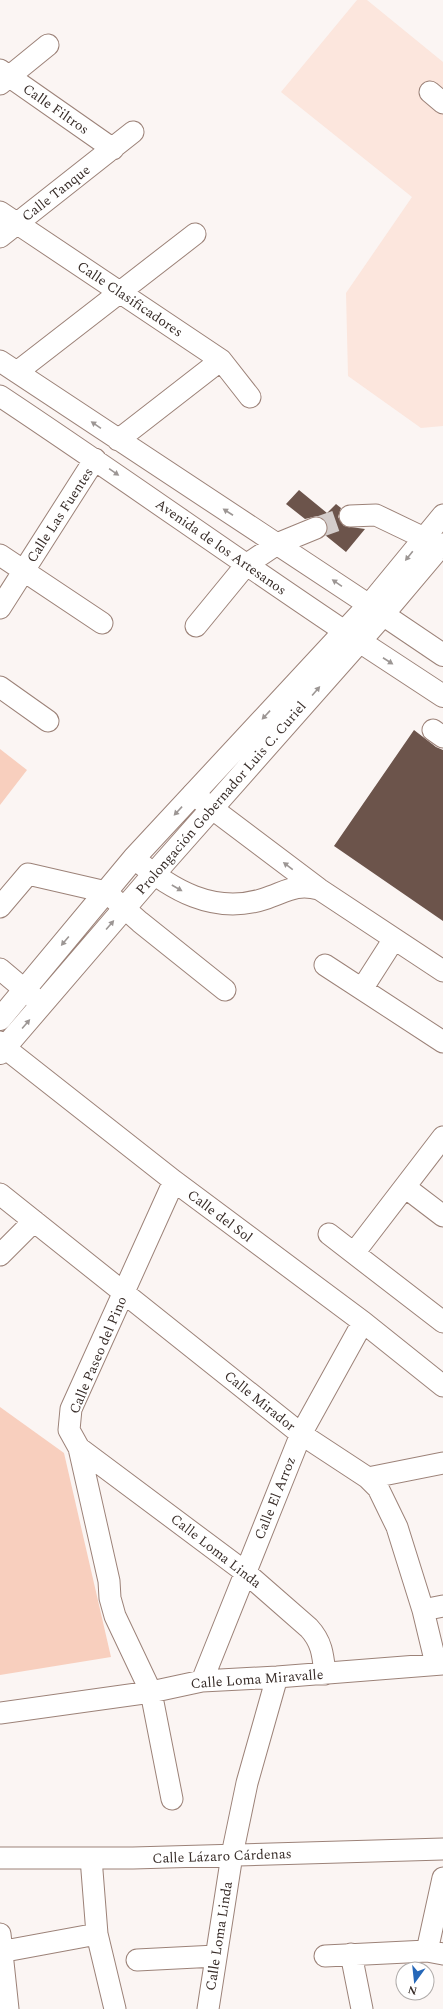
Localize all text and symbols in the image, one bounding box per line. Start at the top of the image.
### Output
street label: Calle Filtros [19,78,93,140]
street label: Calle Tanque [17,159,95,226]
street label: Calle Clasificadores [73,256,187,342]
one-way arrow [91,421,101,429]
street label: Calle Las Fuentes [21,463,99,567]
one-way arrow [108,468,119,476]
street label: Avenida de los Artesanos [151,494,291,600]
one-way arrow [223,508,233,516]
one-way arrow [405,551,414,561]
one-way arrow [331,580,342,587]
one-way arrow [383,657,394,665]
one-way arrow [311,686,320,695]
street label: Prolongación Gobernador Luis C. Curiel [131,696,311,900]
one-way arrow [262,711,271,720]
one-way arrow [173,806,182,816]
one-way arrow [283,862,293,870]
one-way arrow [171,885,183,892]
one-way arrow [106,920,115,930]
one-way arrow [61,935,70,946]
one-way arrow [21,1019,30,1029]
street label: Calle del Sol [183,1184,257,1248]
street label: Calle Paseo del Pino [64,1293,132,1417]
street label: Calle Mirador [220,1366,301,1437]
street label: Calle El Arroz [249,1453,301,1543]
street label: Calle Loma Linda [166,1509,266,1593]
street label: Calle Loma Miravalle [190,1664,324,1694]
street label: Calle Lázaro Cárdenas [152,1843,292,1869]
street label: Calle Loma Linda [200,1880,238,1992]
north arrow [395,1961,435,2001]
text: N [406,1981,419,2000]

